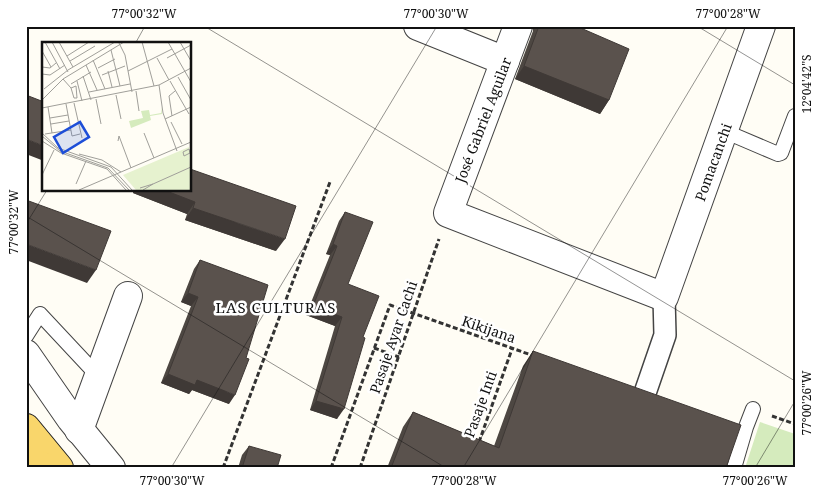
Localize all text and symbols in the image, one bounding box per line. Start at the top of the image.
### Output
text: 77°00'32"W [111,5,177,22]
text: 77°00'30"W [403,5,469,22]
text: 77°00'28"W [695,5,761,22]
inset map [42,42,191,191]
street label: José Gabriel Aguilar [450,54,516,186]
text: 12°04'42"S [798,54,815,114]
street label: Pomacanchi [690,120,736,204]
text: 77°00'32"W [5,189,22,255]
street label: Pasaje Ayar Cachi [365,278,421,396]
district label: LAS CULTURAS [216,297,336,317]
street label: Kikijana [459,311,519,347]
street label: Pasaje Inti [459,368,501,440]
text: 77°00'26"W [798,370,815,436]
text: 77°00'30"W [139,472,205,489]
text: 77°00'28"W [431,472,497,489]
text: 77°00'26"W [722,472,788,489]

